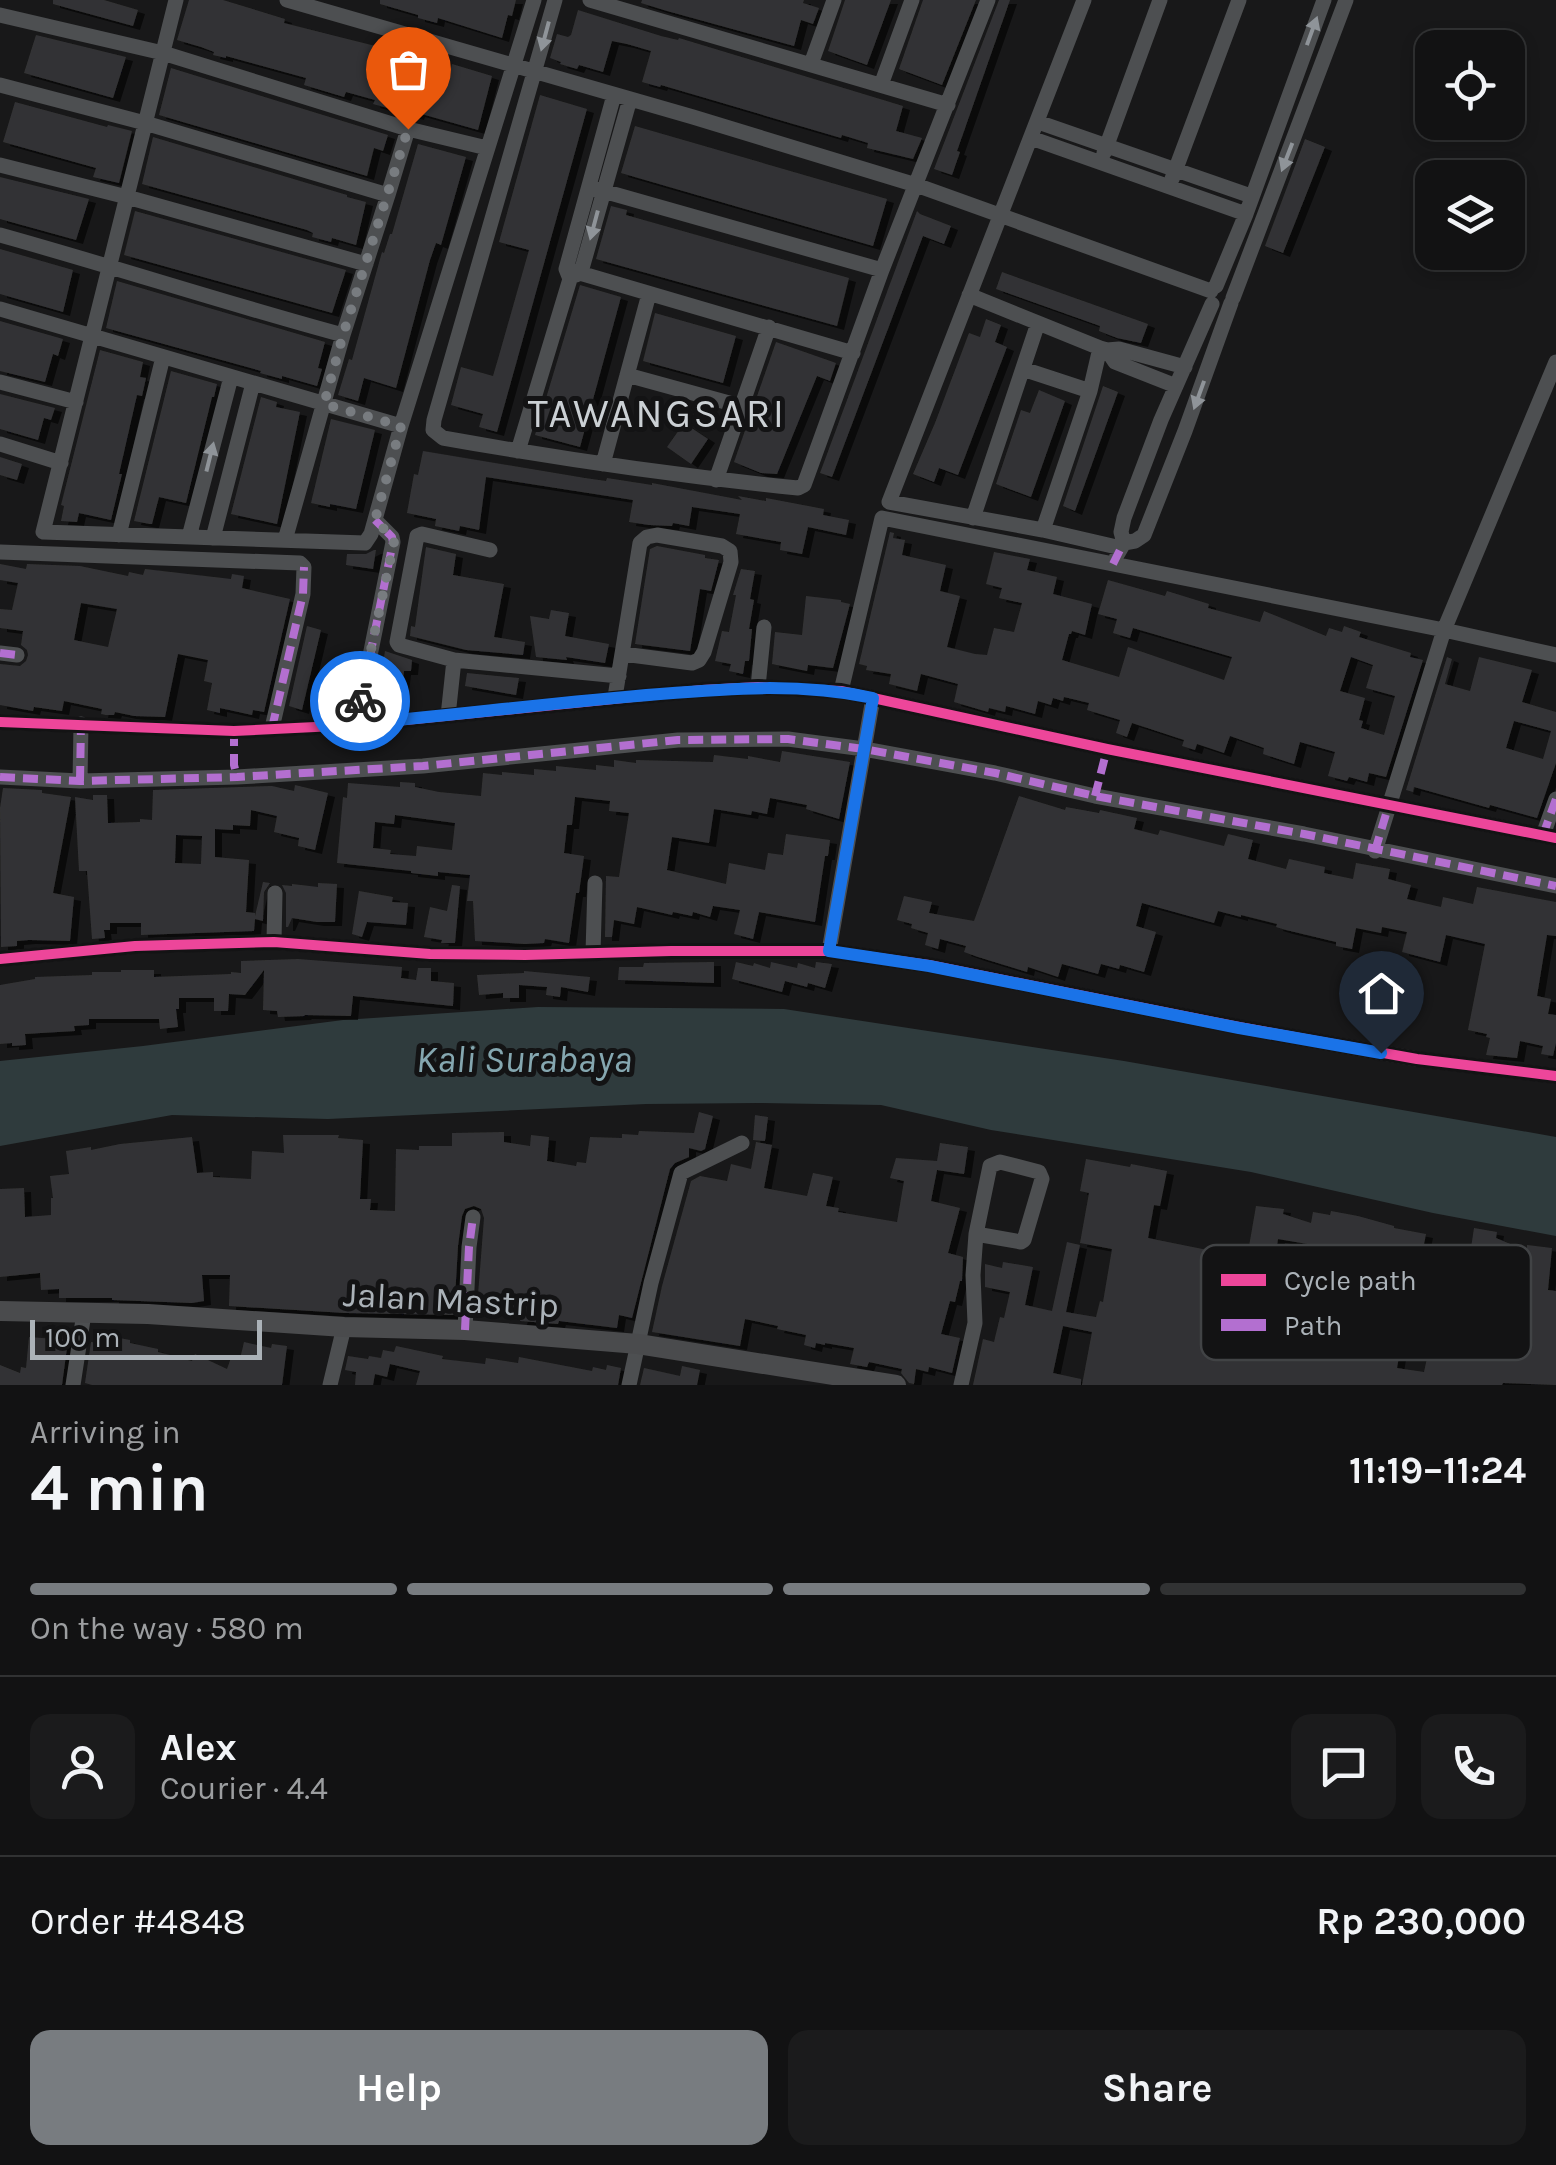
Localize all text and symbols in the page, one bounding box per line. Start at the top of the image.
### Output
one-way arrow [1305,16,1320,46]
one-way arrow [537,21,552,52]
pin [366,27,451,130]
map controls [1415,30,1525,270]
button: locate [1415,30,1525,140]
icon: bag [381,42,436,97]
one-way arrow [1279,142,1294,172]
button: layers [1415,160,1525,270]
one-way arrow [586,210,602,241]
one-way arrow [1191,380,1206,410]
district label: TAWANGSARI [528,390,786,437]
one-way arrow [203,441,218,472]
courier [310,651,410,751]
icon: bike [333,674,388,729]
pin [1339,951,1424,1054]
icon: home [1354,966,1409,1021]
water label: Kali Surabaya [416,1037,632,1082]
legend [1201,1245,1531,1360]
text: Cycle path [1284,1264,1417,1297]
street label: Jalan Mastrip [342,1274,560,1326]
text: Path [1284,1309,1342,1342]
scale bar [30,1315,262,1360]
text: 100 m [45,1321,120,1354]
text: Arriving in [30,1414,181,1451]
text: 11:19–11:24 [1349,1448,1526,1493]
text: 4 min [30,1450,209,1526]
text: On the way · 580 m [30,1610,304,1647]
button: person [30,1714,135,1819]
button: chat [1291,1714,1396,1819]
button: phone [1421,1714,1526,1819]
text: Alex [160,1725,237,1770]
text: Courier · 4.4 [160,1770,328,1807]
text: Order #4848 [30,1899,246,1944]
text: Rp 230,000 [1316,1899,1526,1944]
button: Help [30,2030,768,2145]
button: Share [788,2030,1526,2145]

